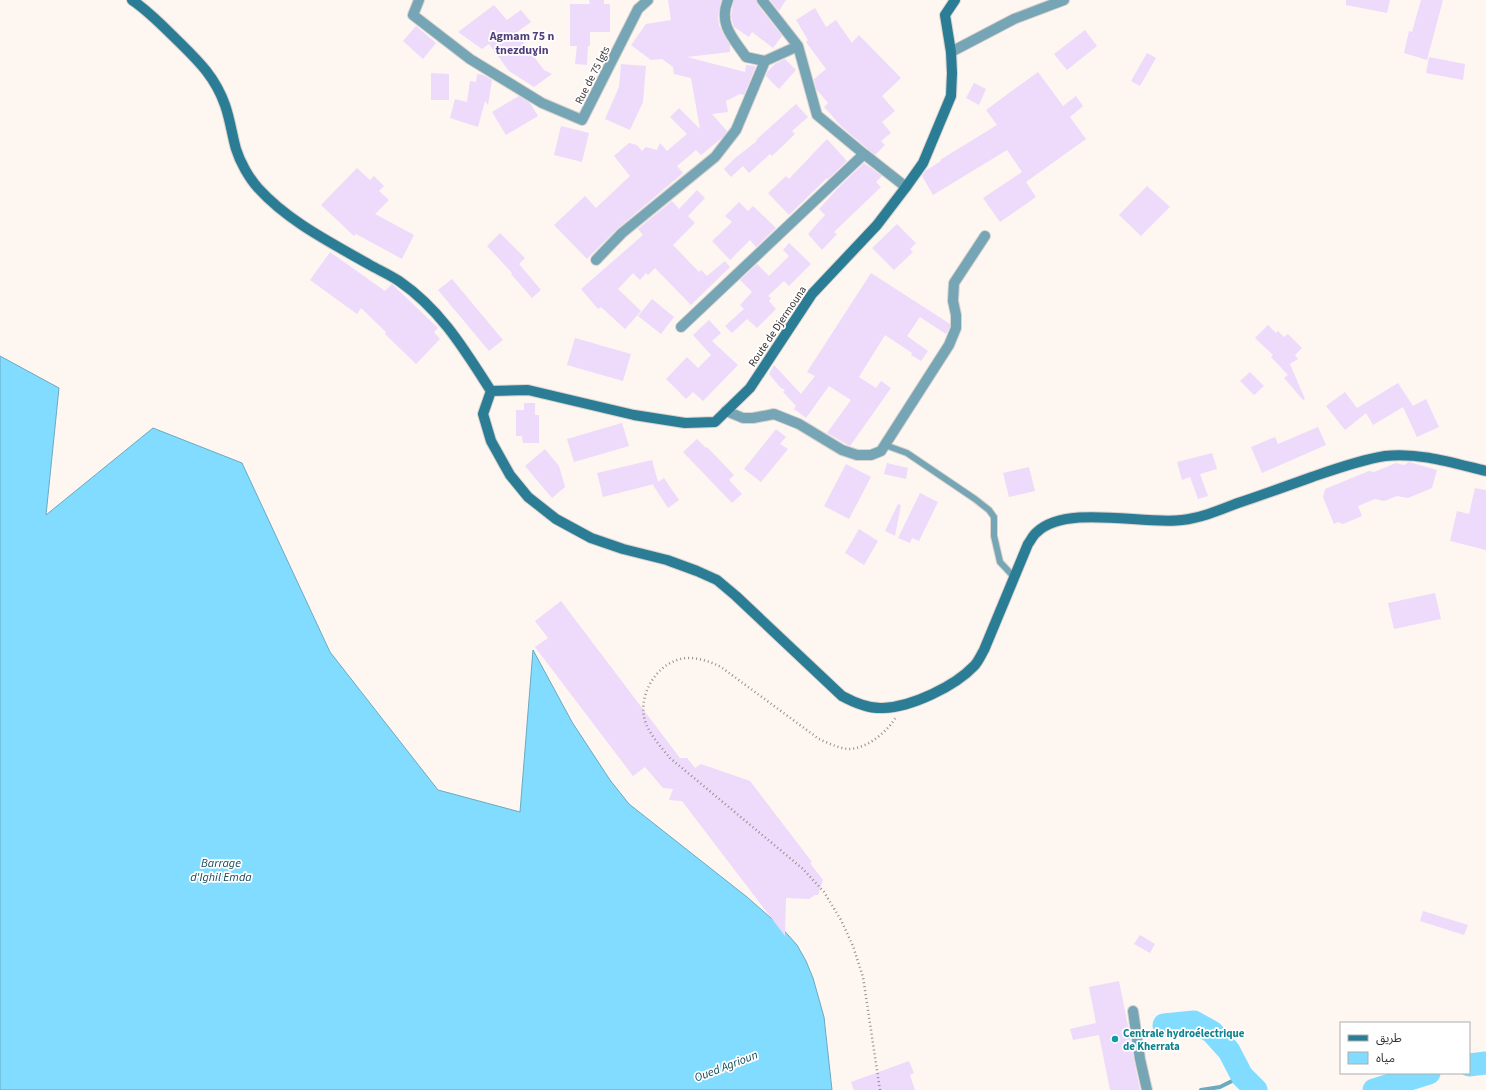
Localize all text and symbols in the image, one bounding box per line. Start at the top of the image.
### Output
district label: Agmam 75 n tnezduɣin [489,28,554,59]
street label: Rue de 75 lgts [571,43,614,107]
street label: Route de Djermouna [745,283,810,370]
water label: Barrage d'Ighil Emda [190,855,252,886]
legend [1340,1022,1470,1074]
place label: Centrale hydroélectrique de Kherrata [1123,1026,1245,1054]
text: طريق [1376,1030,1402,1047]
marker: Centrale hydroélectrique de Kherrata [1110,1034,1120,1044]
water label: Oued Agrioun [692,1047,760,1086]
text: مياه [1376,1050,1395,1067]

